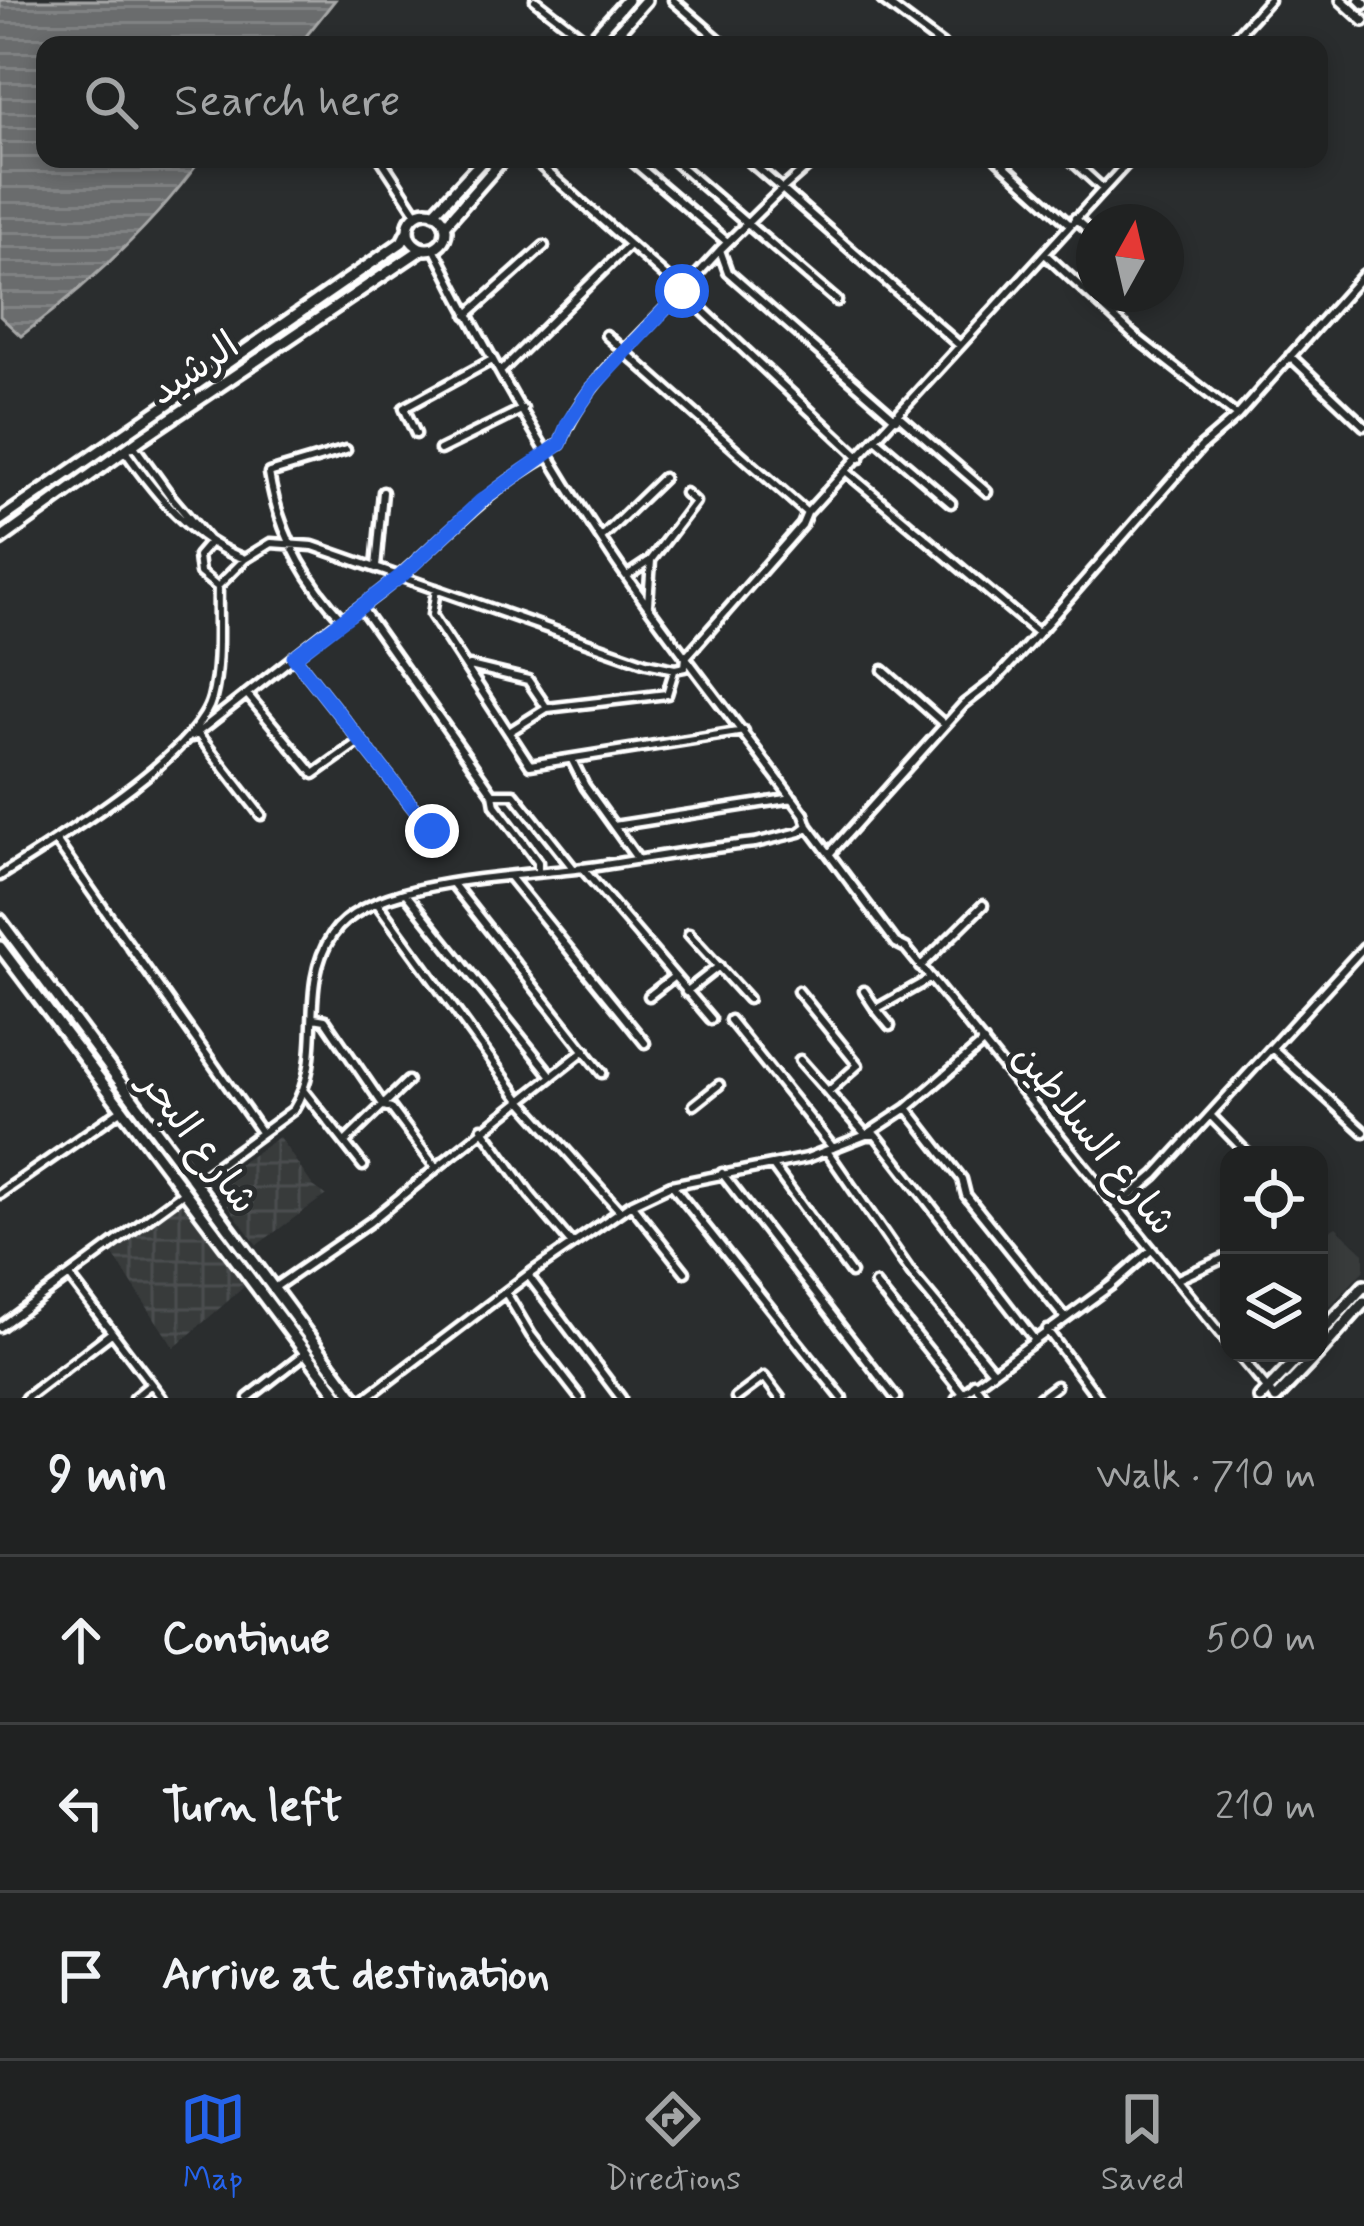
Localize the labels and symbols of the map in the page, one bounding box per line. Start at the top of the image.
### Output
north arrow [1076,204,1184,312]
route start [655,264,709,318]
street label: الرشيد [140,321,250,418]
route end [405,804,459,858]
street label: شارع السلاطين [1000,1033,1187,1247]
street label: شارع البحر [125,1058,268,1225]

